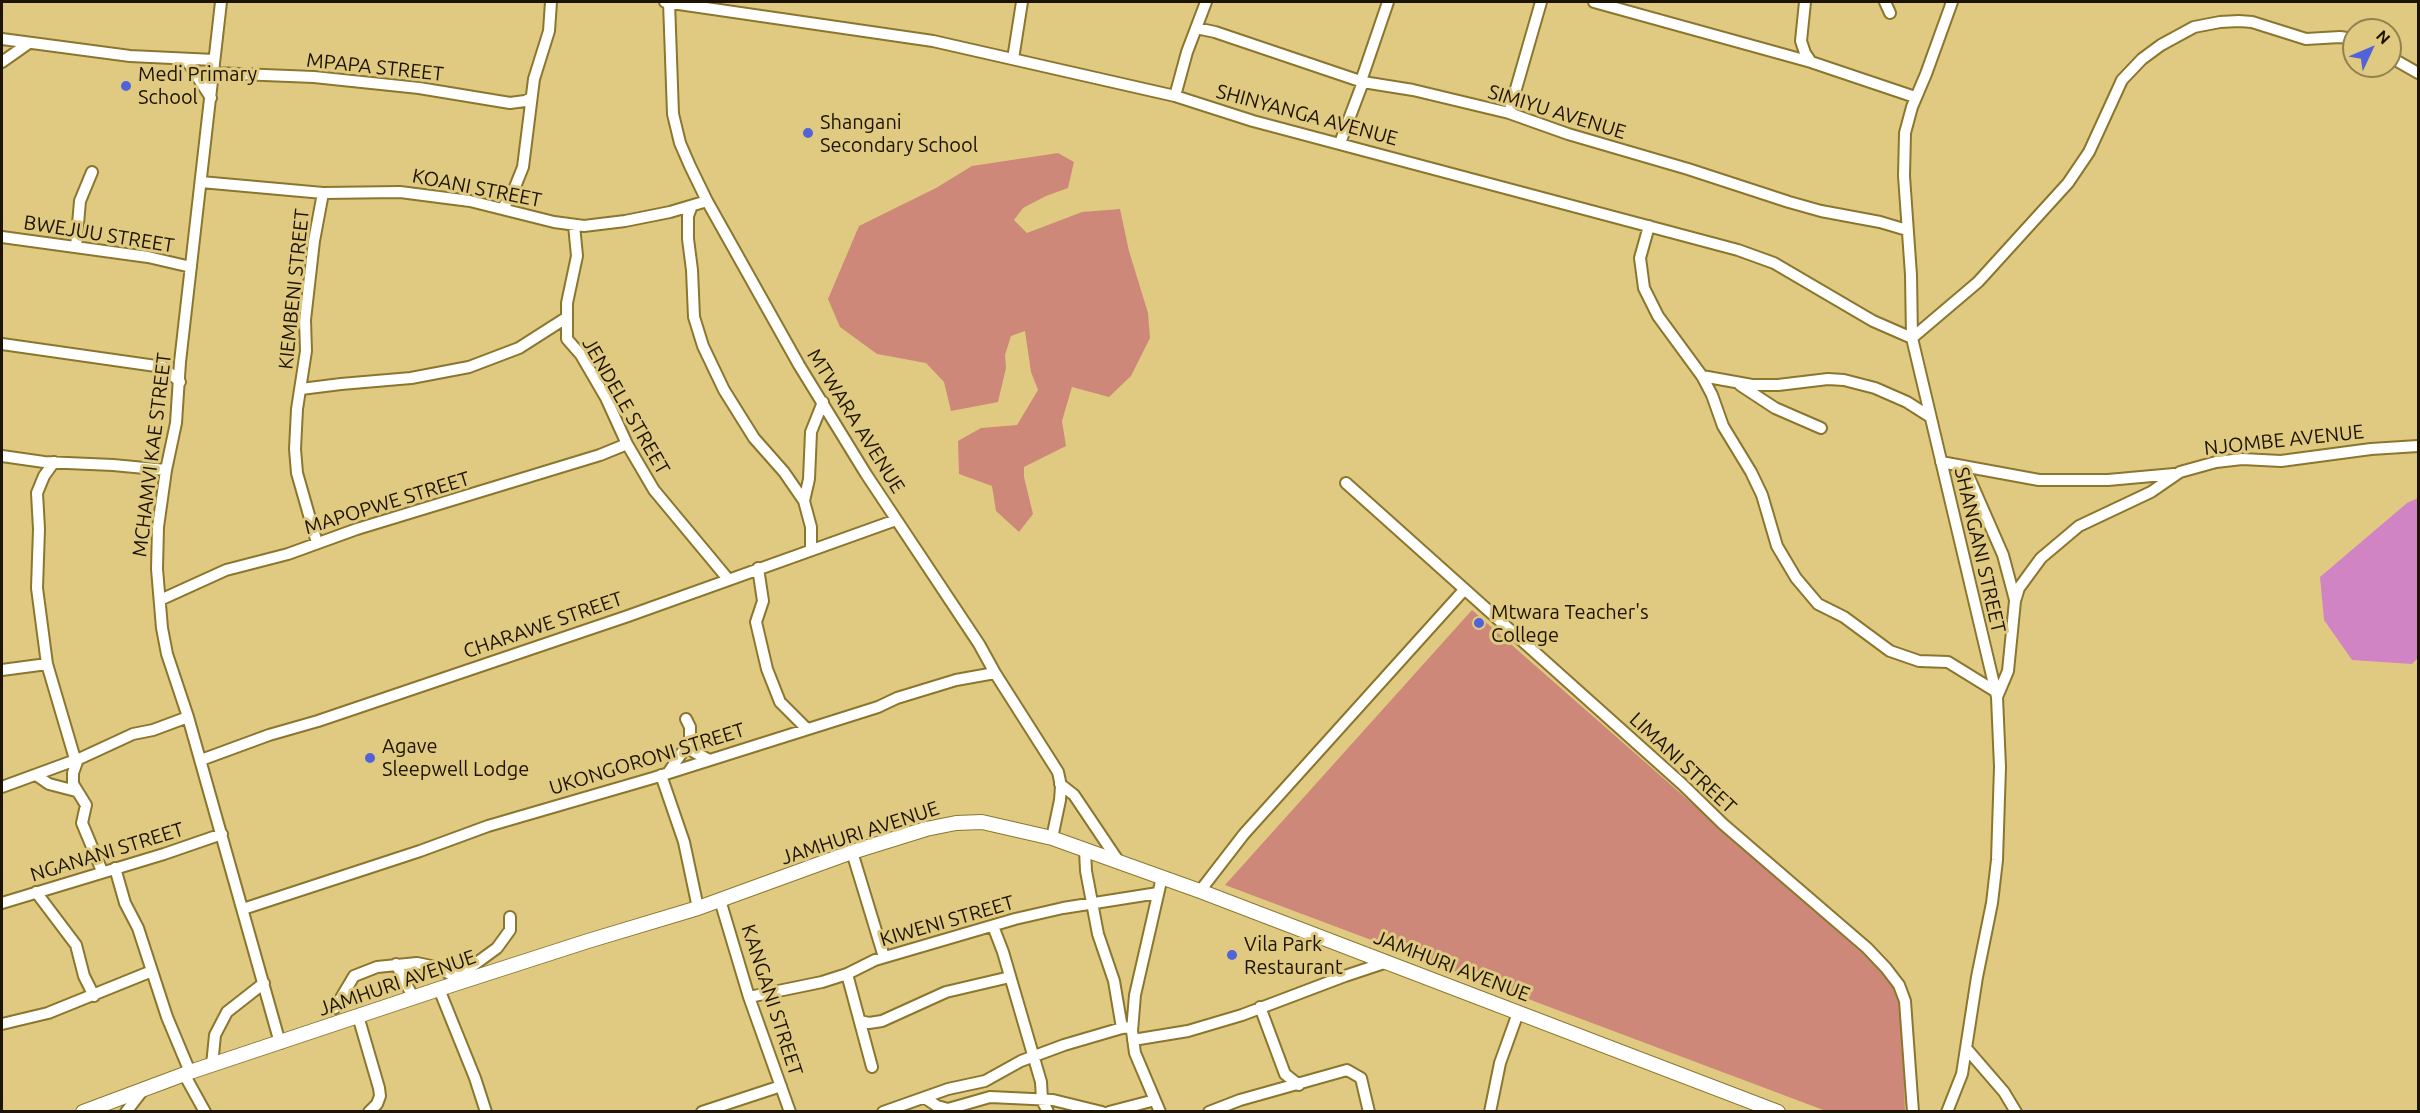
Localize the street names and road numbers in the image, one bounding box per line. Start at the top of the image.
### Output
street label: MPAPA STREET [305,48,445,86]
street label: SHINYANGA AVENUE [1214,79,1400,151]
street label: SIMIYU AVENUE [1485,80,1629,144]
street label: KOANI STREET [410,164,544,212]
street label: KIEMBENI STREET [274,207,314,371]
street label: BWEJUU STREET [22,210,176,258]
street label: JENDELE STREET [577,333,675,479]
street label: MTWARA AVENUE [802,344,910,498]
street label: MCHAMVI KAE STREET [128,352,176,558]
street label: NJOMBE AVENUE [2203,420,2365,460]
street label: SHANGANI STREET [1949,465,2011,635]
street label: MAPOPWE STREET [301,466,473,540]
street label: CHARAWE STREET [460,586,626,664]
street label: LIMANI STREET [1625,707,1741,819]
street label: UKONGORONI STREET [546,718,748,800]
street label: JAMHURI AVENUE [778,796,942,870]
street label: NGANANI STREET [27,817,187,887]
street label: KIWENI STREET [877,890,1017,952]
street label: KANGANI STREET [736,921,808,1079]
street label: JAMHURI AVENUE [1371,925,1533,1007]
street label: JAMHURI AVENUE [315,945,479,1021]

